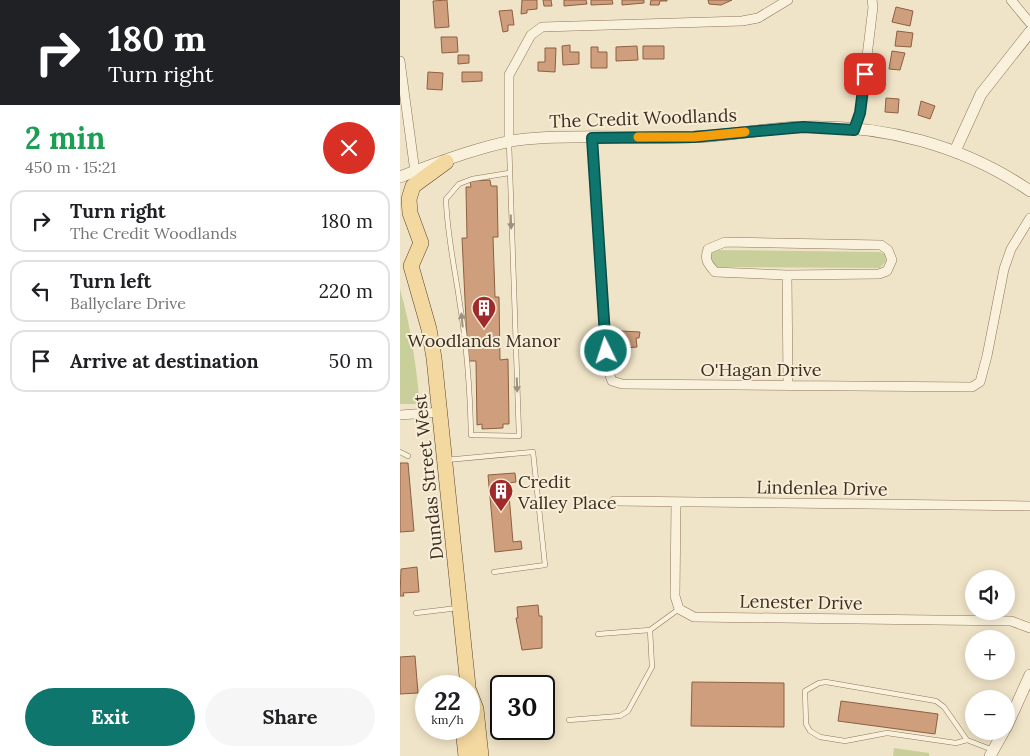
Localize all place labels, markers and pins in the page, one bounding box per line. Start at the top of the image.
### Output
pin [844,53,886,95]
building icon: Woodlands Manor [471,295,497,329]
place label: Woodlands Manor [407,329,561,352]
place label: Credit Valley Place [517,470,617,514]
building icon: Credit Valley Place [488,478,514,512]

